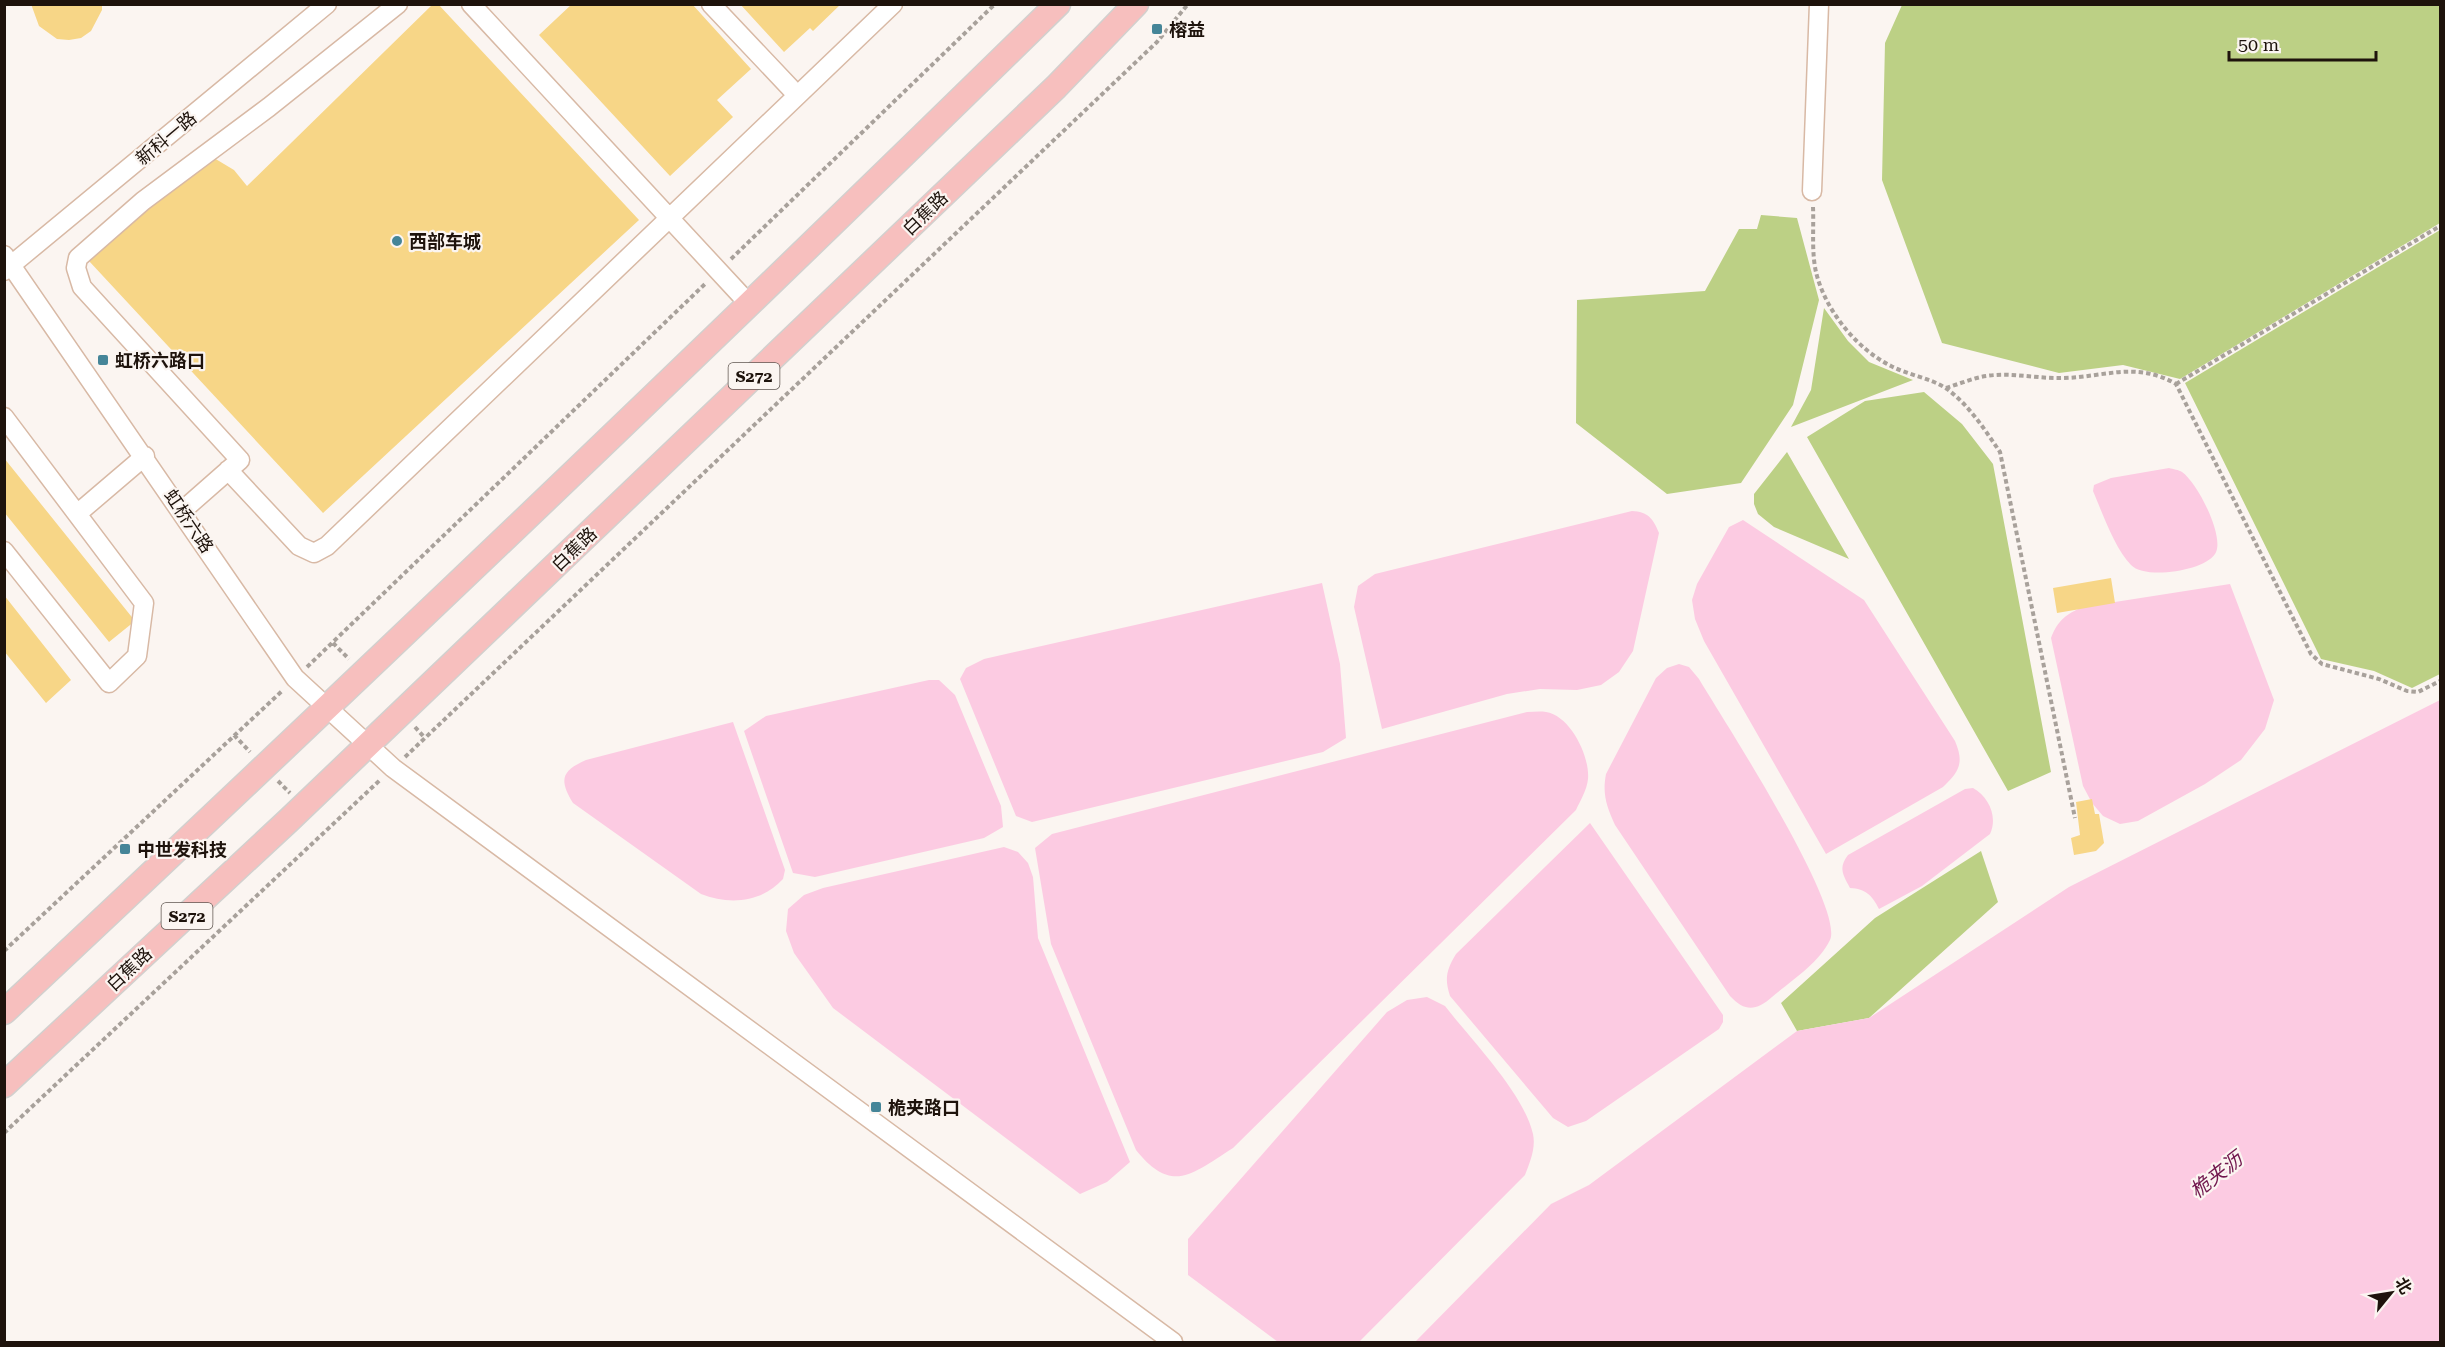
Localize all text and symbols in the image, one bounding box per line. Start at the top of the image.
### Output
place label: 榕益 [1169,19,1205,40]
marker: 榕益 [1150,22,1164,36]
scale bar [2229,24,2376,62]
text: 50 m [2238,34,2279,55]
street label: 新科一路 [132,107,200,169]
street label: 白蕉路 [898,187,952,239]
place label: 西部车城 [409,231,481,252]
marker: 西部车城 [390,234,404,248]
place label: 虹桥六路口 [115,350,205,371]
marker: 虹桥六路口 [96,353,110,367]
road number: S272 [728,363,780,389]
street label: 虹桥六路 [160,485,218,557]
street label: 白蕉路 [547,523,601,575]
place label: 中世发科技 [137,839,227,860]
marker: 中世发科技 [118,842,132,856]
road number: S272 [162,903,213,929]
street label: 白蕉路 [102,943,156,995]
place label: 桅夹路口 [888,1097,960,1118]
marker: 桅夹路口 [869,1100,883,1114]
water label: 桅夹沥 [2185,1145,2249,1203]
north arrow [2361,1263,2421,1323]
text: 北 [2391,1274,2416,1297]

